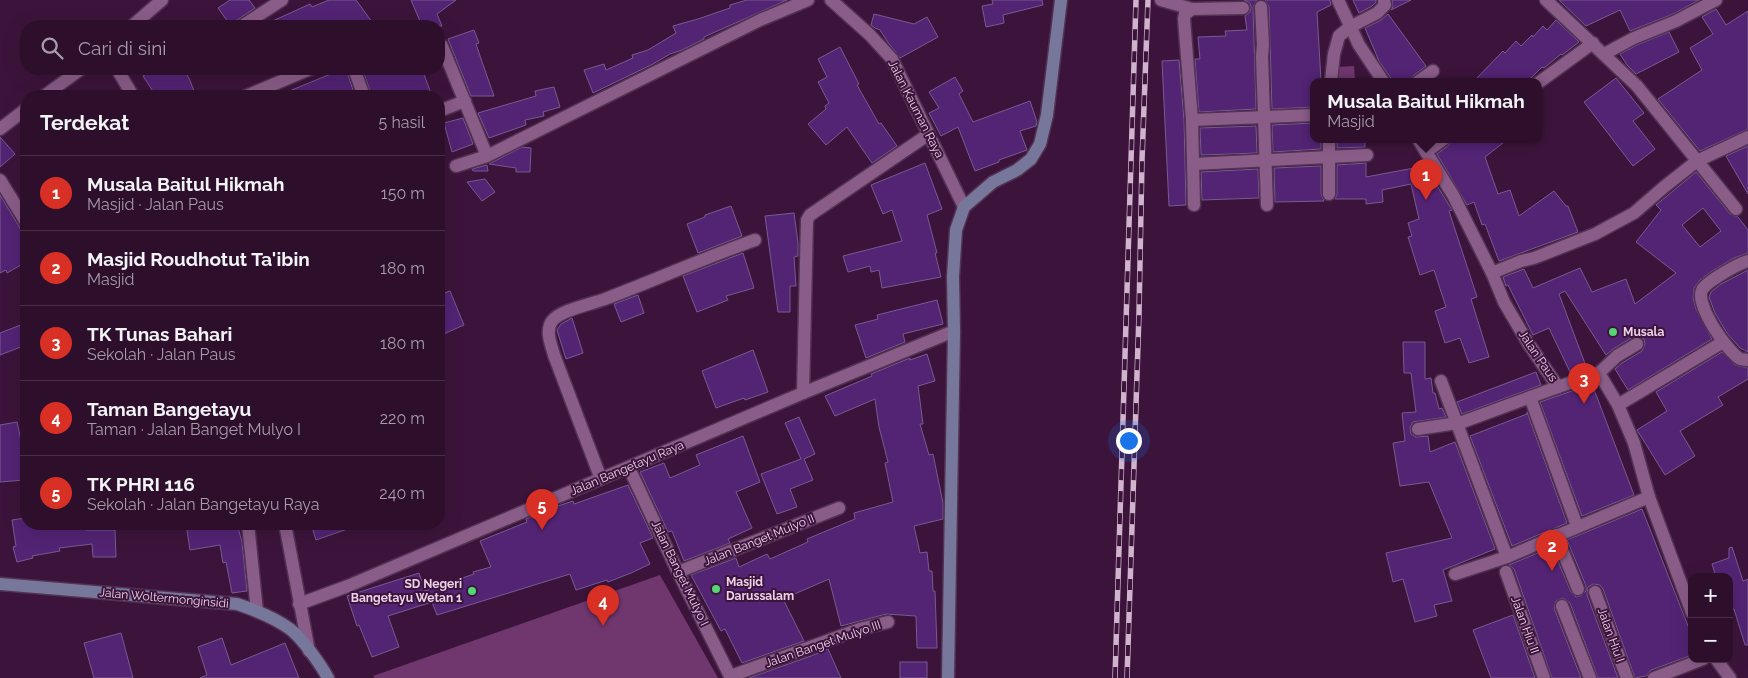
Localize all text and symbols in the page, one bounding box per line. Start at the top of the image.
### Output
search box [20,20,445,75]
icon: search [38,34,66,62]
text: Cari di sini [78,37,166,59]
street label: Jalan Kauman Raya [885,58,947,160]
popup [1310,78,1542,143]
text: Musala Baitul Hikmah [1327,90,1525,112]
text: Terdekat [40,110,129,135]
text: Masjid [1327,112,1375,131]
text: 5 hasil [379,113,425,132]
pin: 1 [1410,159,1442,200]
text: Musala Baitul Hikmah [87,173,284,195]
text: 1 [52,184,60,203]
text: 150 m [381,184,425,203]
text: Masjid · Jalan Paus [87,195,224,214]
text: Masjid Roudhotut Ta'ibin [87,248,310,270]
text: 2 [51,259,61,278]
text: 180 m [380,259,425,278]
text: Masjid [87,270,134,289]
text: TK Tunas Bahari [87,323,232,345]
place label: Musala [1623,325,1664,339]
marker: Musala [1607,326,1619,338]
street label: Jalan Paus [1516,328,1560,385]
text: 3 [52,334,60,353]
text: 180 m [380,334,425,353]
text: Sekolah · Jalan Paus [87,345,235,364]
pin: 3 [1568,363,1600,404]
text: Taman Bangetayu [87,398,251,420]
text: 4 [51,409,61,428]
text: 220 m [380,409,425,428]
text: Taman · Jalan Banget Mulyo I [87,420,301,439]
your location [1116,428,1142,454]
street label: Jalan Bangetayu Raya [568,438,686,498]
text: TK PHRI 116 [87,473,195,495]
text: 5 [52,484,60,503]
text: 240 m [379,484,425,503]
pin: 5 [526,489,558,530]
text: Sekolah · Jalan Bangetayu Raya [87,495,320,514]
street label: Jalan Banget Mulyo II [702,511,816,569]
street label: Jalan Banget Mulyo I [648,518,712,628]
pin: 2 [1536,530,1568,571]
map controls [1688,573,1733,663]
button: + [1688,573,1733,618]
place label: Masjid Darussalam [726,575,794,603]
place label: SD Negeri Bangetayu Wetan 1 [351,577,462,605]
marker: Masjid Darussalam [710,583,722,595]
street label: Jalan Woltermonginsidi [99,585,229,611]
marker: SD Negeri Bangetayu Wetan 1 [466,585,478,597]
pin: 4 [587,585,619,626]
street label: Jalan Hiu II [1508,595,1542,655]
street label: Jalan Hiu I [1595,606,1627,664]
street label: Jalan Banget Mulyo III [763,618,883,670]
button: − [1688,618,1733,663]

